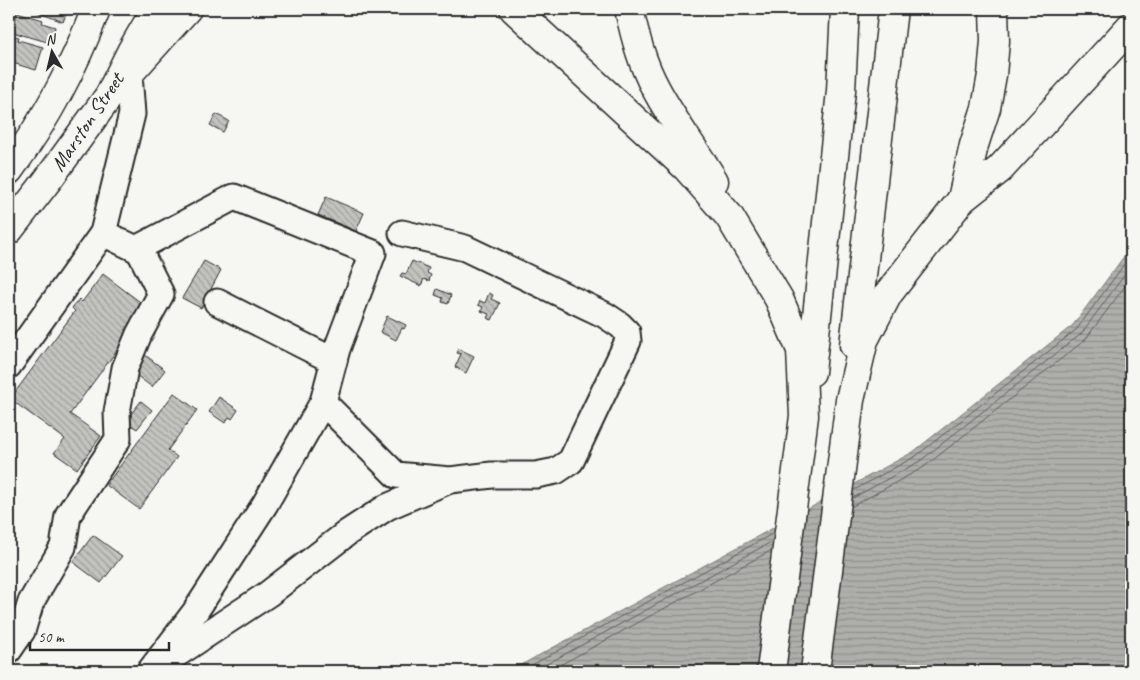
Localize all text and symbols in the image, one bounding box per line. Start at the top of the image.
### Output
north arrow [28,28,78,78]
text: N [45,30,58,49]
street label: Marston Street [45,66,131,176]
scale bar [30,620,169,652]
text: 50 m [38,628,65,647]

